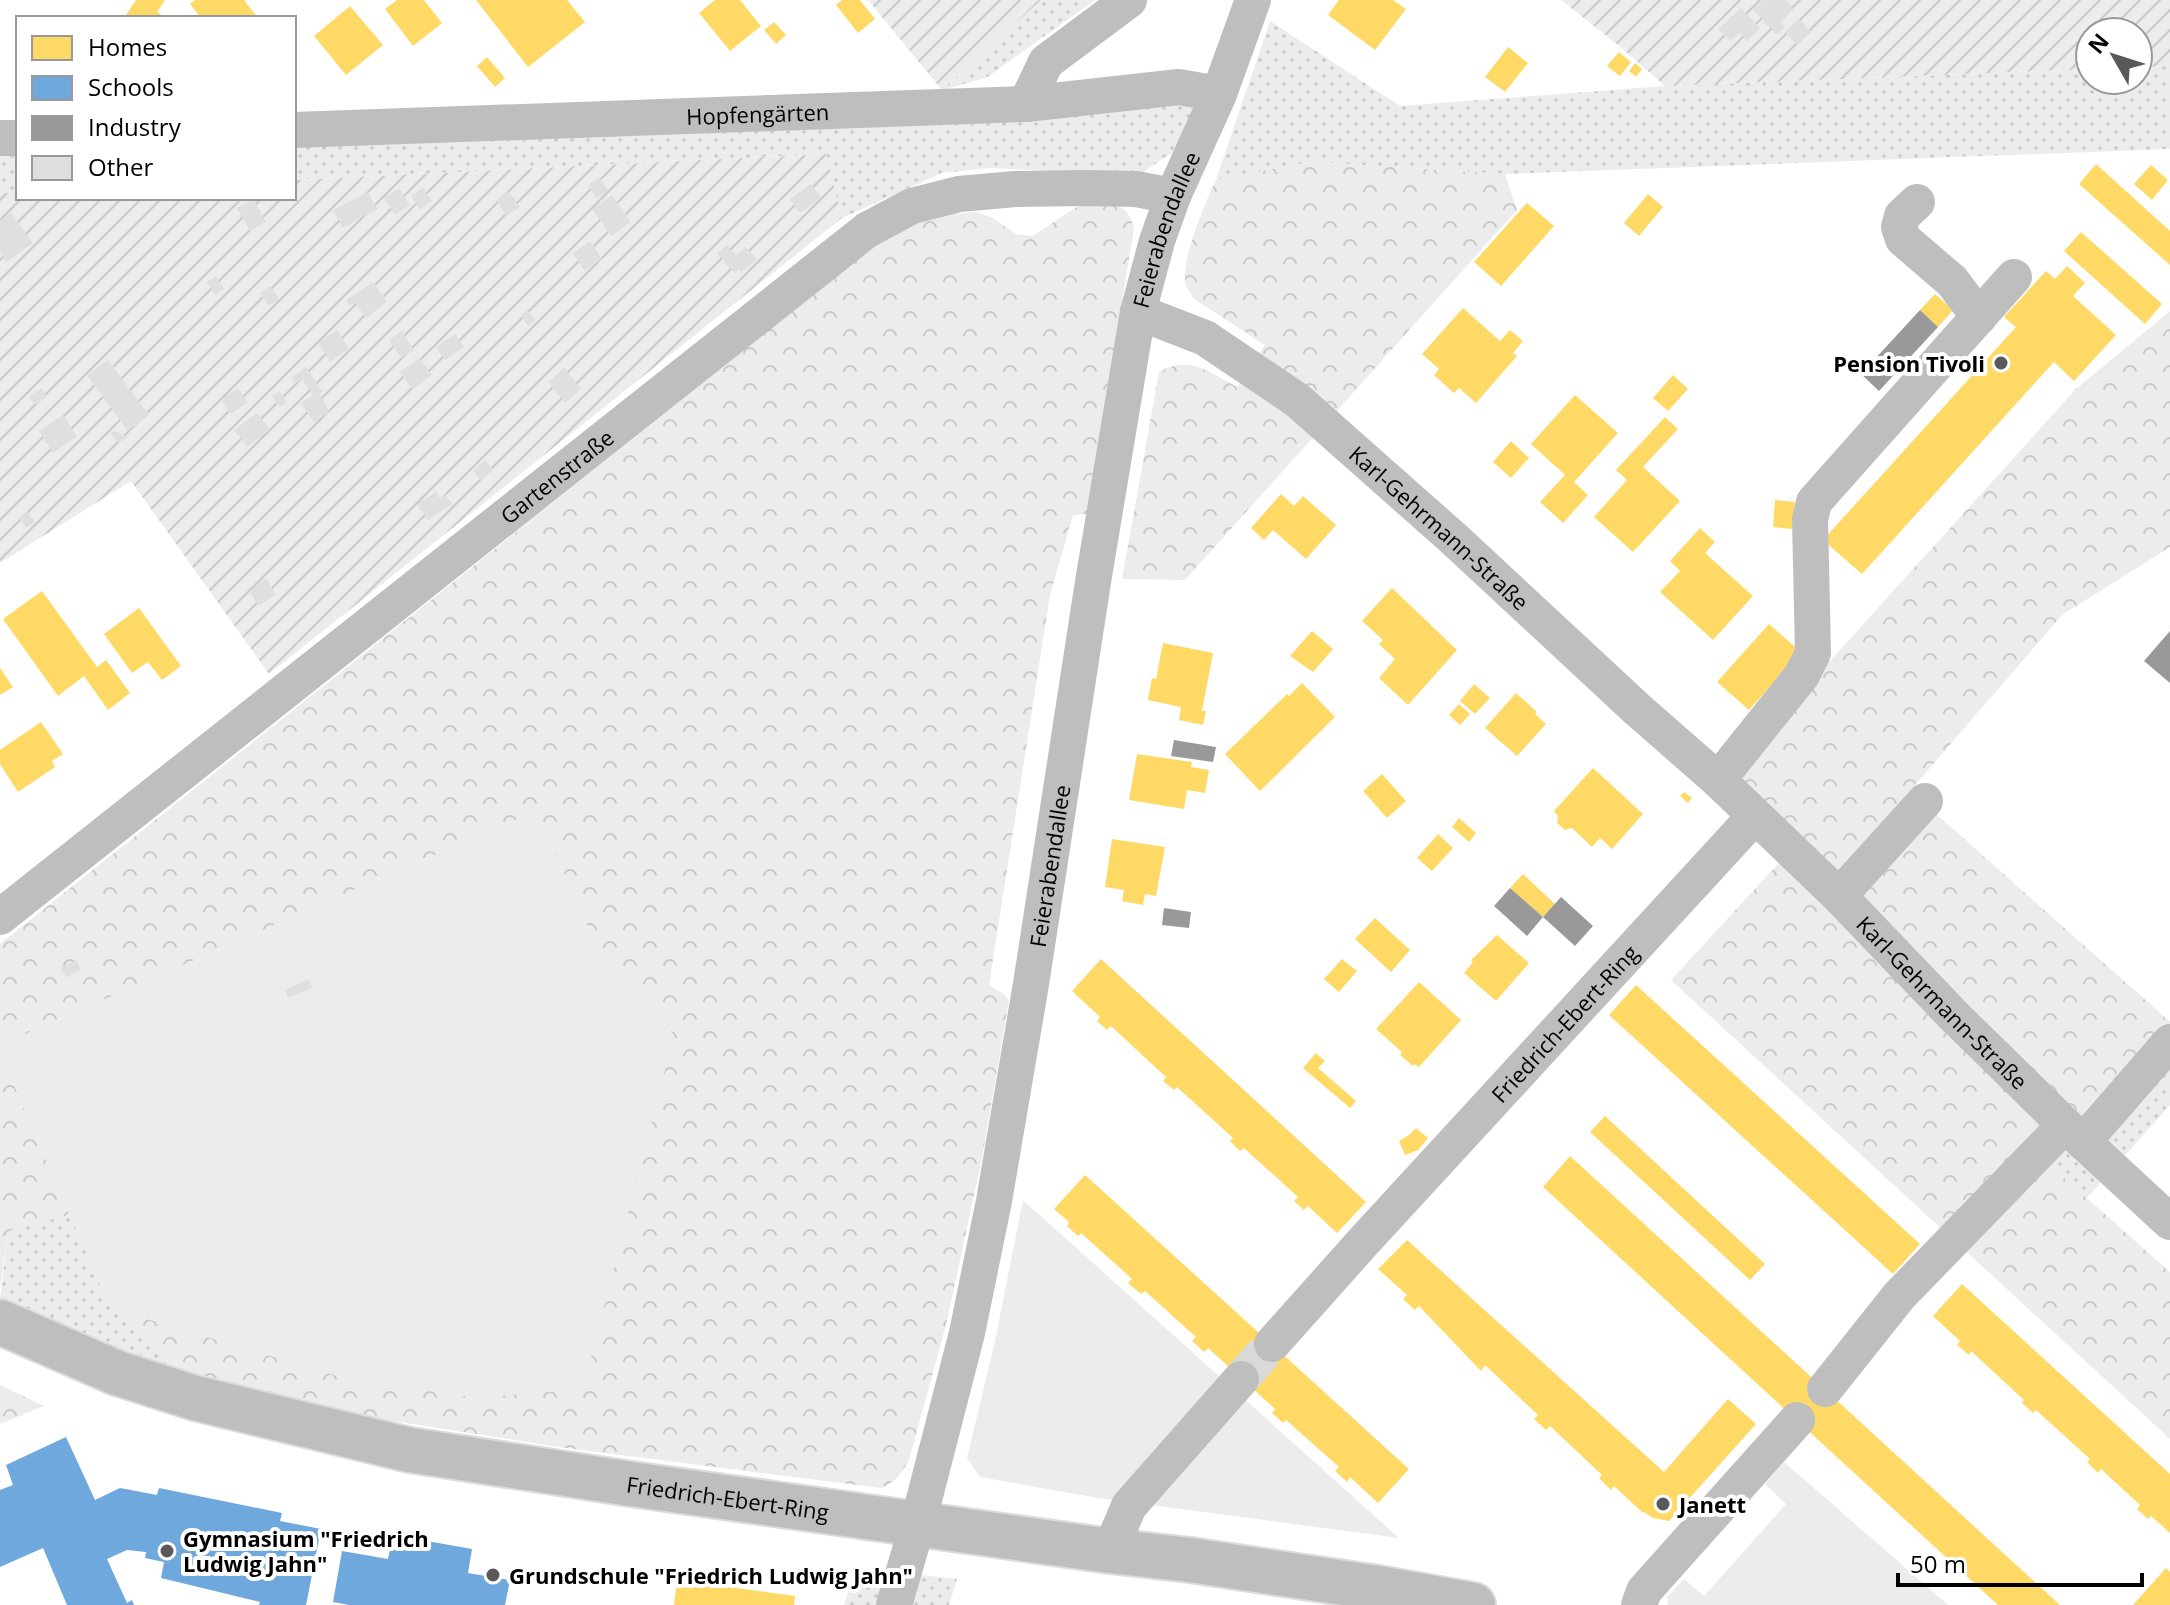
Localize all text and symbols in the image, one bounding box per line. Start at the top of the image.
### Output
legend [16,16,296,200]
north arrow [2074,16,2154,96]
text: N [2080,26,2115,59]
text: Homes [88,30,167,63]
text: Schools [88,70,174,103]
street label: Hopfengärten [686,96,830,131]
text: Industry [88,110,182,143]
street label: Feierabendallee [1125,146,1206,311]
text: Other [88,150,153,183]
place label: Pension Tivoli [1833,348,1985,378]
marker: Pension Tivoli [1992,354,2010,372]
street label: Gartenstraße [494,422,619,530]
street label: Karl-Gehrmann-Straße [1343,439,1536,616]
street label: Feierabendallee [1022,783,1077,949]
street label: Karl-Gehrmann-Straße [1851,909,2035,1096]
street label: Friedrich-Ebert-Ring [1484,938,1644,1108]
street label: Friedrich-Ebert-Ring [625,1469,831,1527]
place label: Janett [1677,1489,1746,1519]
marker: Janett [1654,1495,1672,1513]
place label: Gymnasium "Friedrich Ludwig Jahn" [183,1523,429,1578]
scale bar [1898,1537,2142,1587]
marker: Gymnasium "Friedrich Ludwig Jahn" [158,1542,176,1560]
text: 50 m [1910,1547,1966,1580]
place label: Grundschule "Friedrich Ludwig Jahn" [509,1560,913,1590]
marker: Grundschule "Friedrich Ludwig Jahn" [484,1566,502,1584]

